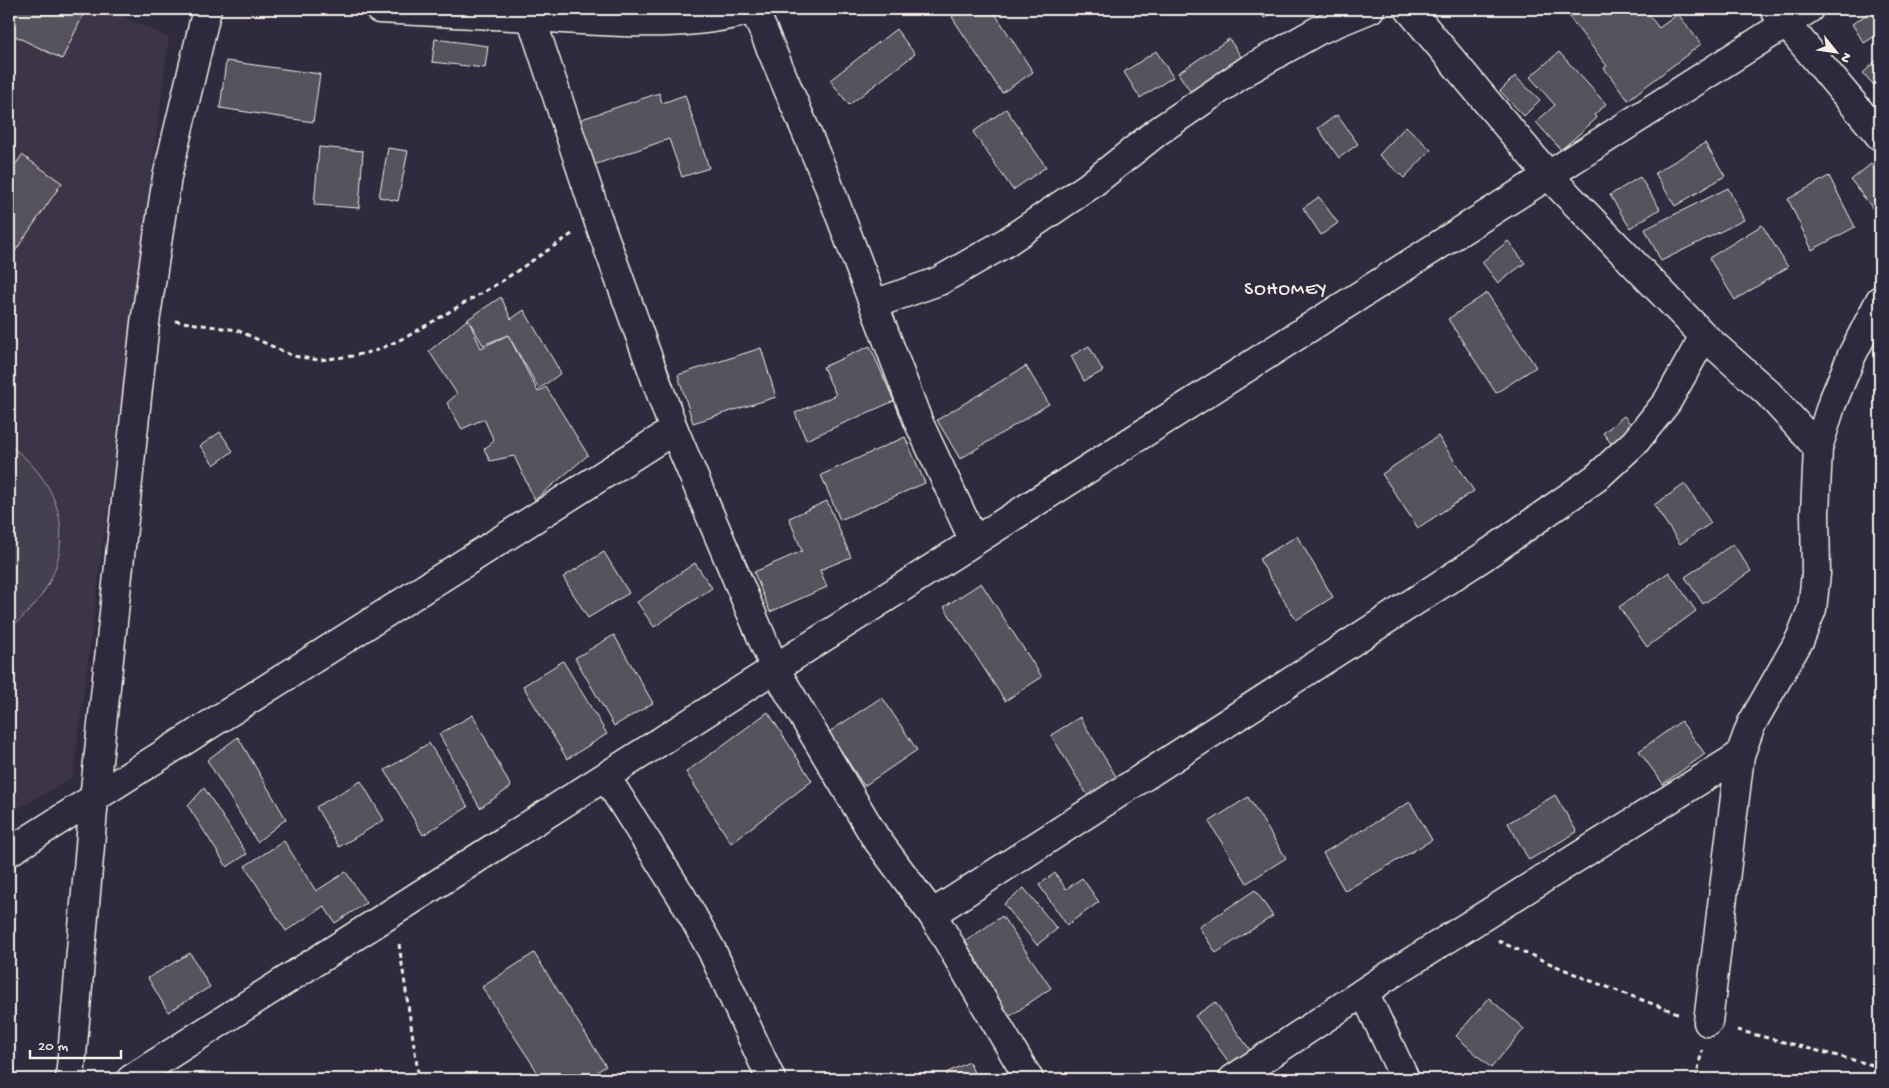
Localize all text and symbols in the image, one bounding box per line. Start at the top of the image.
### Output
north arrow [1812,28,1862,78]
text: N [1835,49,1855,65]
district label: SOHOMEY [1244,279,1328,302]
scale bar [30,1028,121,1060]
text: 20 m [38,1038,68,1056]

